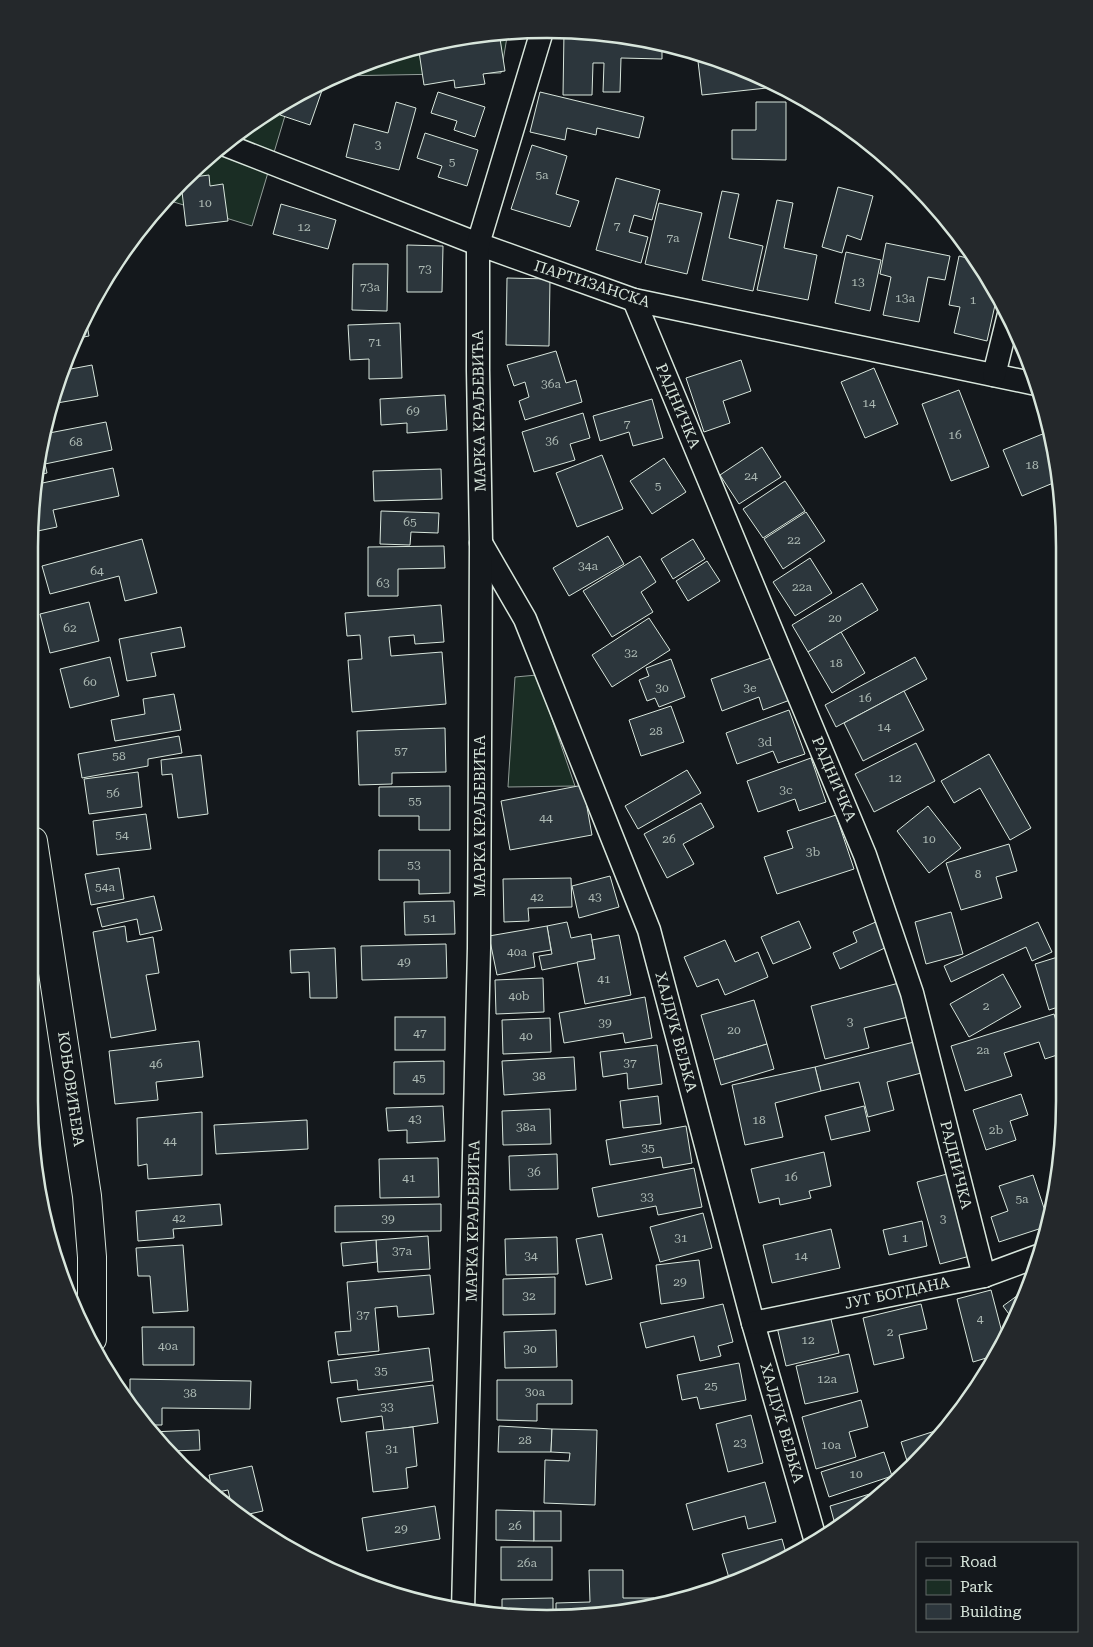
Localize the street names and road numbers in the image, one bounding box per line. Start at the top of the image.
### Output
street label: ПАРТИЗАНСКА [532,257,653,311]
street label: МАРКА КРАЉЕВИЋА [469,329,489,492]
street label: РАДНИЧКА [652,361,704,452]
street label: РАДНИЧКА [808,734,860,825]
street label: МАРКА КРАЉЕВИЋА [471,735,489,897]
street label: ХАЈДУК ВЕЉКА [651,970,701,1095]
street label: КОЊОВИЋЕВА [54,1030,88,1148]
street label: РАДНИЧКА [936,1119,976,1212]
street label: МАРКА КРАЉЕВИЋА [463,1139,483,1302]
street label: ЈУГ БОГДАНА [843,1273,952,1313]
street label: ХАЈДУК ВЕЉКА [756,1361,808,1485]

